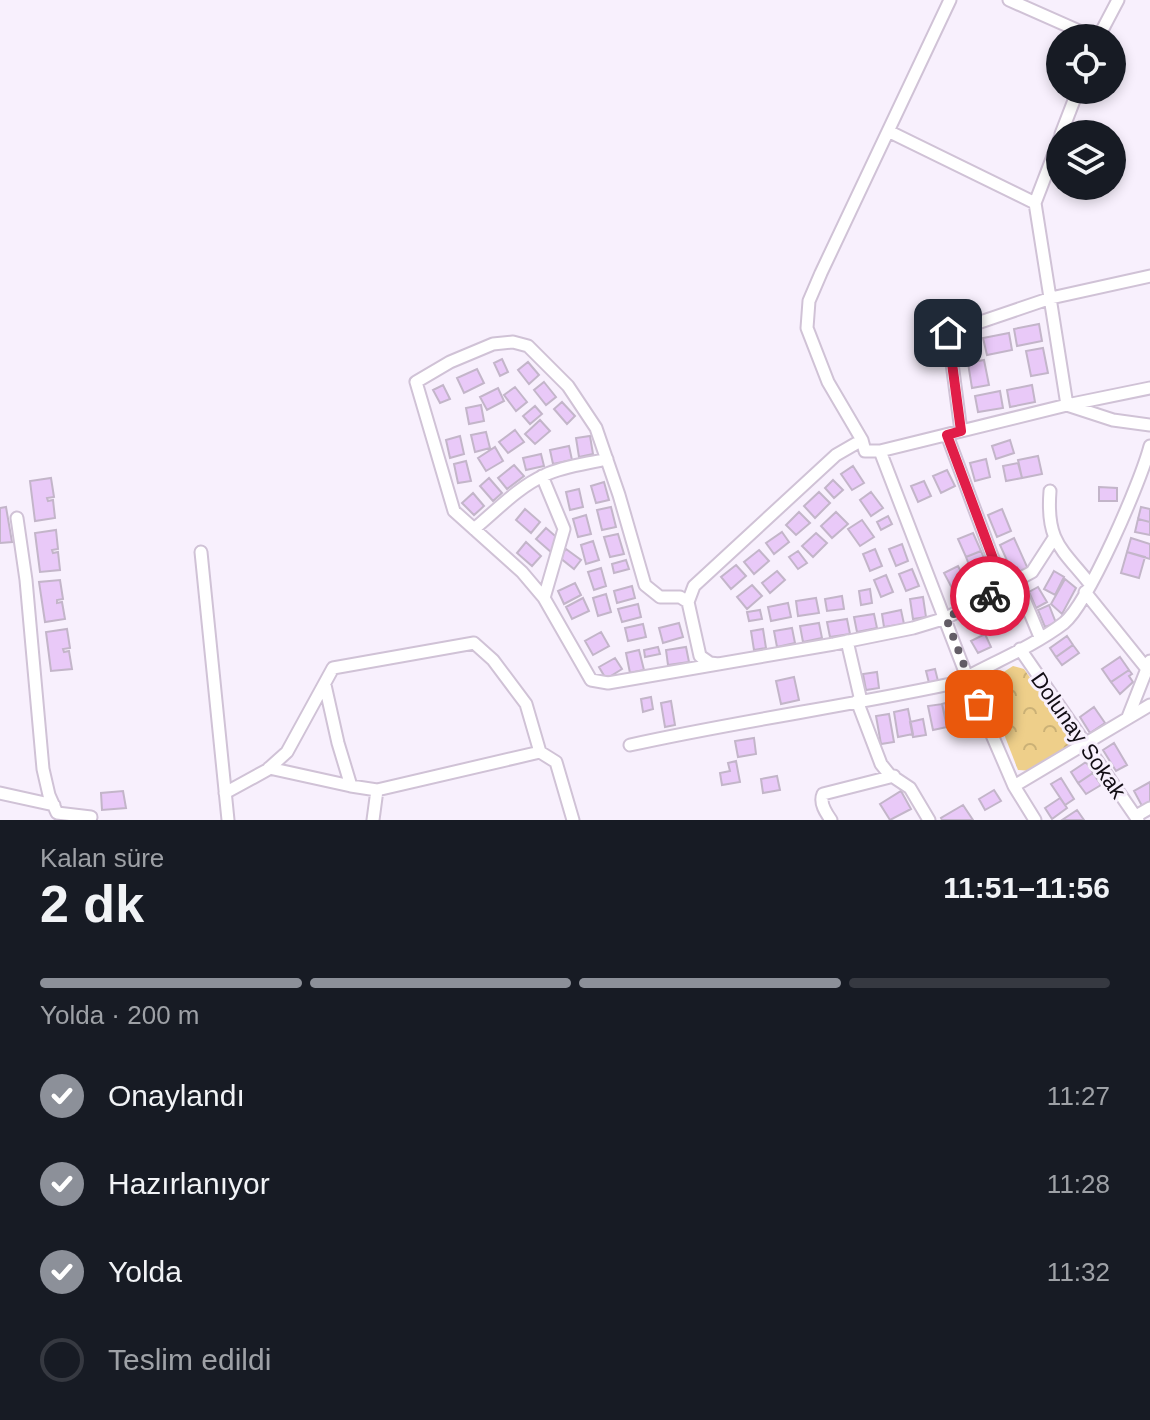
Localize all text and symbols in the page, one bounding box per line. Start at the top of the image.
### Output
map controls [1046,24,1126,200]
button: locate [1046,24,1126,104]
button: layers [1046,120,1126,200]
pin [914,299,982,367]
icon: home [926,311,970,355]
courier [950,556,1030,636]
icon: bike [968,574,1012,618]
street label: Dolunay Sokak [1026,668,1132,804]
pin [945,670,1013,738]
icon: bag [957,682,1001,726]
text: Kalan süre [40,843,164,873]
text: 11:51–11:56 [943,871,1110,904]
text: 2 dk [40,875,144,933]
text: Yolda · 200 m [40,1000,199,1030]
icon: check [40,1074,84,1118]
text: Onaylandı [108,1079,245,1112]
text: 11:27 [1047,1081,1110,1111]
icon: check [40,1162,84,1206]
text: Hazırlanıyor [108,1167,270,1200]
text: 11:28 [1047,1169,1110,1199]
icon: check [40,1250,84,1294]
text: Yolda [108,1255,182,1288]
text: 11:32 [1047,1257,1110,1287]
text: Teslim edildi [108,1343,271,1376]

